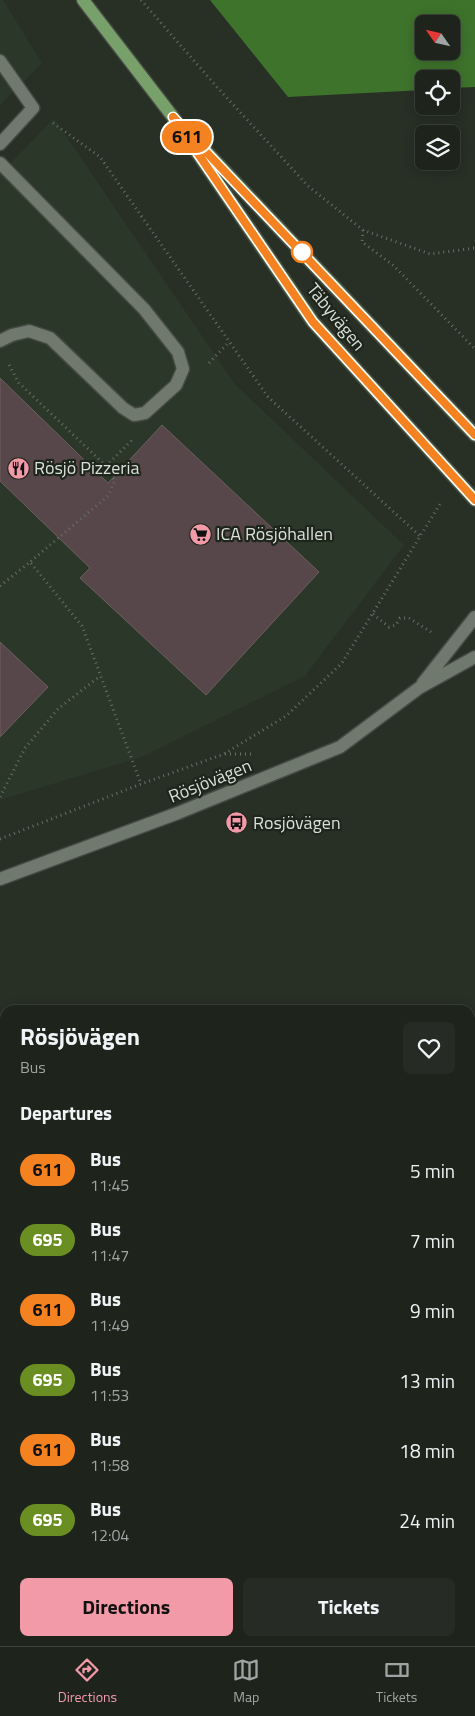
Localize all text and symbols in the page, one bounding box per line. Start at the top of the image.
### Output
north arrow [415,15,460,60]
map controls [415,15,460,170]
button: locate [415,70,460,115]
line badge: 611 [158,121,216,153]
text: 611 [172,123,202,150]
button: layers [415,125,460,170]
unlabelled marker [291,241,313,263]
street label: Täbyvägen [301,277,372,356]
place label: Rösjö Pizzeria [34,454,139,481]
restaurant icon: Rösjö Pizzeria [6,456,30,480]
place label: ICA Rösjöhallen [216,520,333,547]
supermarket icon: ICA Rösjöhallen [188,522,212,546]
street label: Rösjövägen [164,752,255,809]
place label: Rosjövägen [253,809,341,836]
bus stop icon: Rosjövägen [225,811,249,835]
text: Rösjövägen [20,1018,140,1054]
button: heart [403,1022,455,1074]
text: Bus [20,1055,46,1079]
text: Departures [20,1098,112,1127]
text: Bus [90,1144,121,1173]
text: 611 [32,1156,63,1183]
text: 5 min [410,1156,455,1185]
text: 11:45 [90,1173,129,1197]
text: Bus [90,1214,121,1243]
text: 695 [32,1226,63,1253]
text: 7 min [410,1226,455,1255]
text: 11:47 [90,1243,129,1267]
text: Bus [90,1284,121,1313]
text: 611 [32,1296,63,1323]
text: 9 min [410,1296,455,1325]
text: 11:49 [90,1313,129,1337]
text: Bus [90,1354,121,1383]
text: 695 [32,1366,63,1393]
text: 13 min [399,1366,455,1395]
text: 11:53 [90,1383,129,1407]
text: Bus [90,1424,121,1453]
text: 611 [32,1436,63,1463]
text: 18 min [399,1436,455,1465]
text: 11:58 [90,1453,129,1477]
text: Bus [90,1494,121,1523]
text: 695 [32,1506,63,1533]
text: 24 min [399,1506,455,1535]
text: 12:04 [90,1523,129,1547]
button: Directions [20,1578,233,1636]
button: Tickets [243,1578,455,1636]
tab: Directions [58,1656,117,1707]
tab: Map [232,1656,260,1707]
tab: Tickets [376,1656,417,1707]

